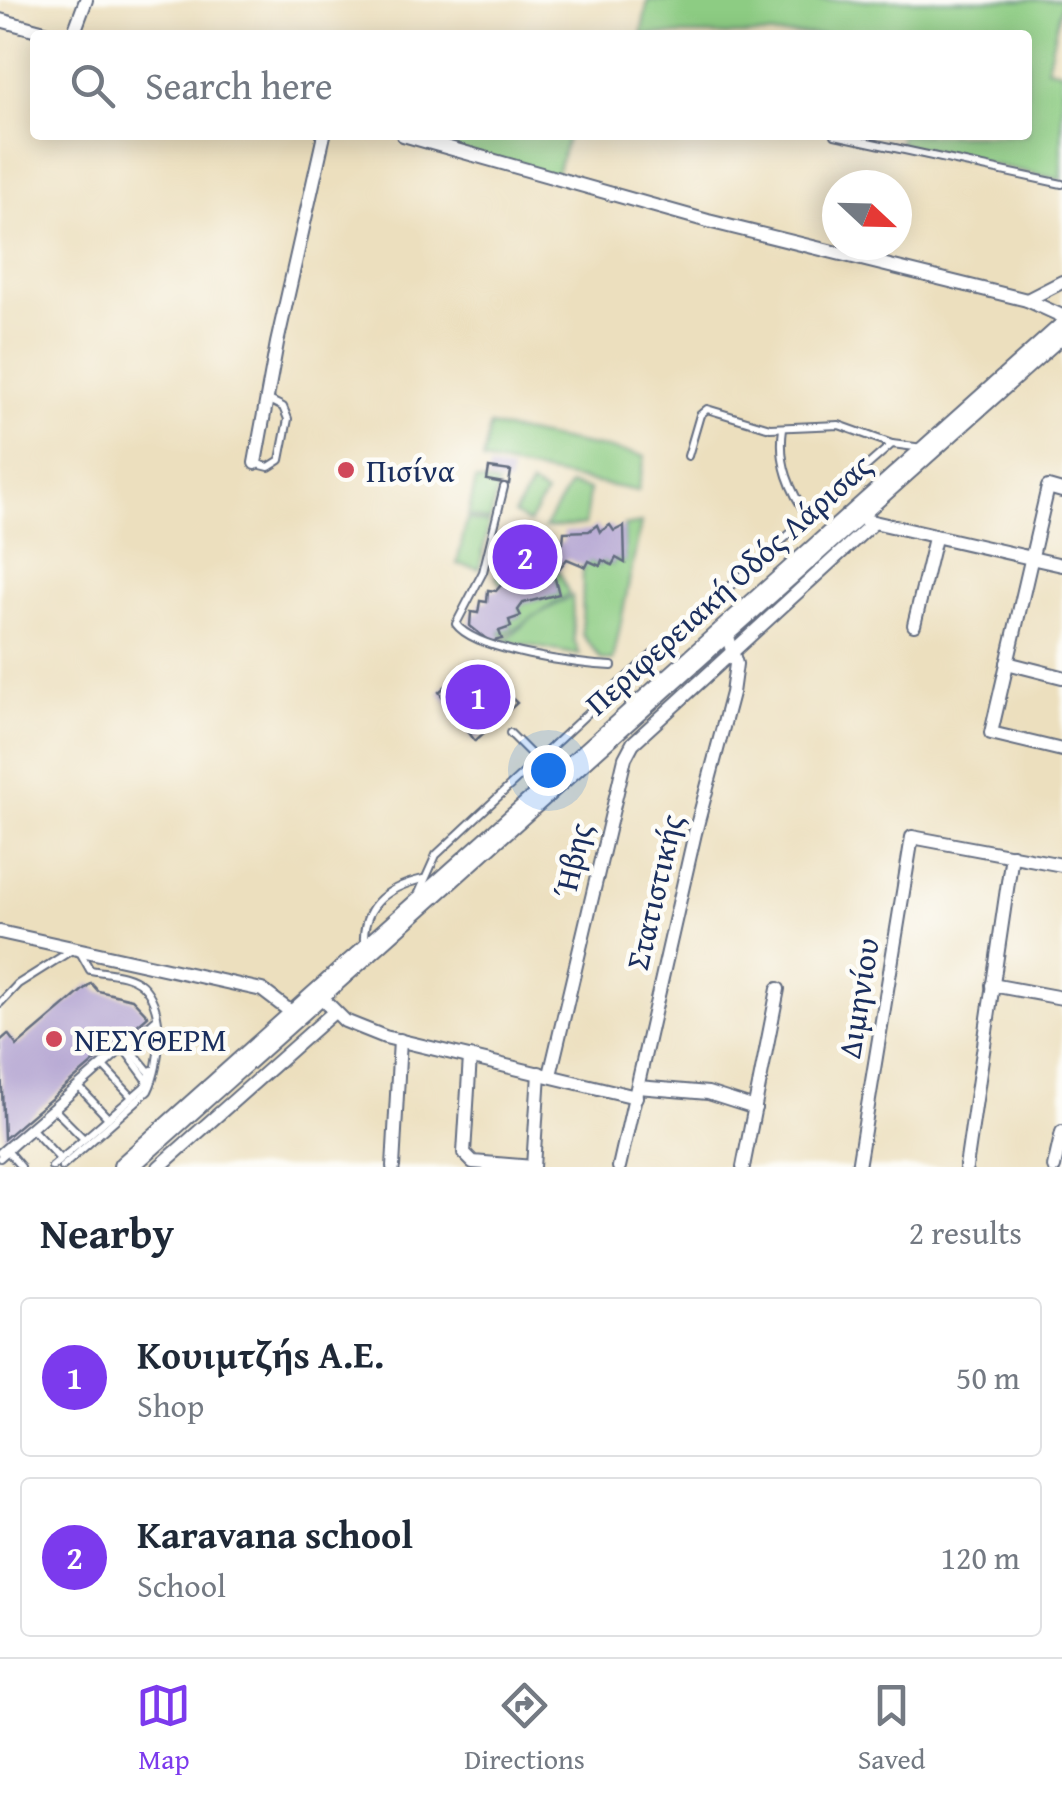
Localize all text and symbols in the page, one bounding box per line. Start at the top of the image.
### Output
search box [30,30,1032,140]
text: Search here [145,57,333,113]
icon: search [65,58,120,113]
north arrow [822,170,912,260]
street label: Περιφερειακή Οδός Λάρισας [574,442,882,726]
place label: Πισίνα [366,447,455,494]
marker: Πισίνα [335,459,357,481]
pin: 2 [492,520,558,594]
pin: 1 [446,660,510,734]
your location [523,745,574,796]
street label: Στατιστικής [613,809,695,975]
street label: Ήβης [541,817,604,902]
street label: Διμηνίου [825,934,891,1062]
place label: ΝΕΣΥΘΕΡΜ [74,1016,227,1063]
marker: ΝΕΣΥΘΕΡΜ [43,1028,65,1050]
text: Nearby [40,1202,174,1263]
text: 2 results [909,1209,1022,1256]
text: Κουιμτζήs Α.Ε. [137,1326,384,1382]
text: 1 [66,1354,83,1401]
text: 50 m [956,1354,1020,1401]
text: Shop [137,1382,204,1429]
text: Karavana school [137,1506,413,1562]
text: 2 [66,1534,83,1581]
text: 120 m [941,1534,1020,1581]
text: School [137,1562,226,1609]
tab: Map [136,1678,191,1779]
tab: Directions [464,1678,585,1779]
tab: Saved [858,1678,926,1779]

